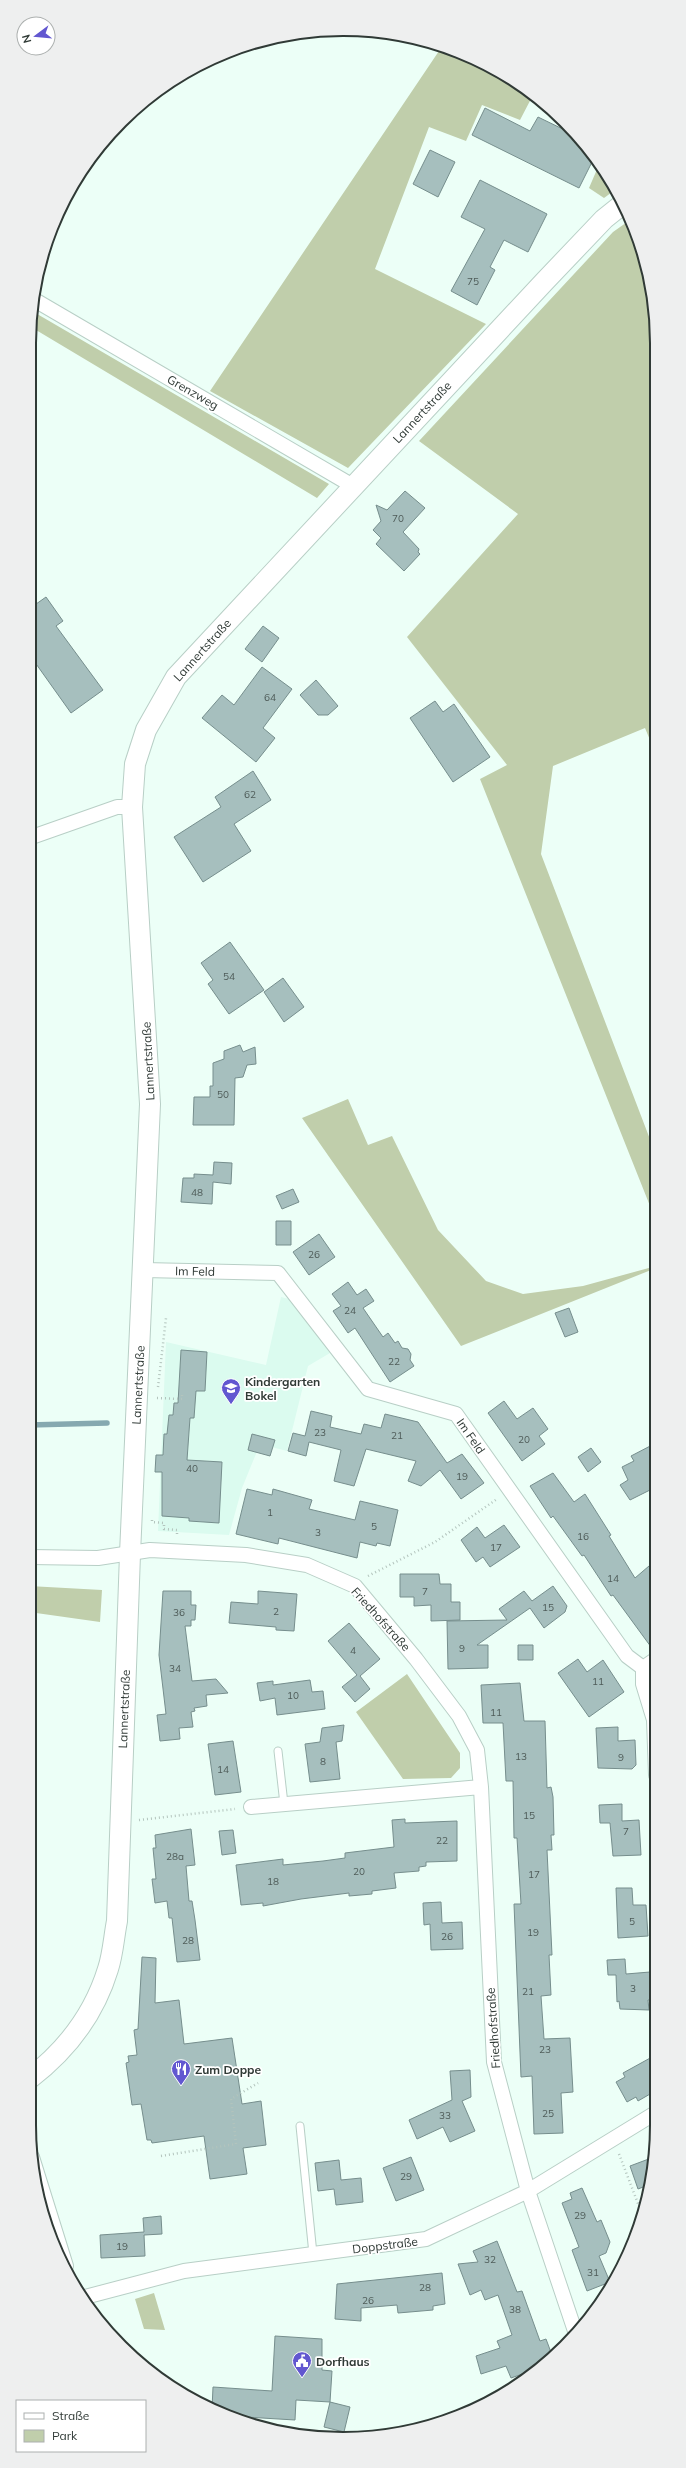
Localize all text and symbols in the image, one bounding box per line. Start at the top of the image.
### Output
north arrow [16,16,56,56]
text: N [19,33,34,45]
house number: 75 [467,275,479,288]
street label: Grenzweg [165,371,221,413]
street label: Lannertstraße [390,378,454,446]
house number: 70 [392,512,404,525]
street label: Lannertstraße [170,616,234,684]
house number: 64 [264,691,276,704]
house number: 62 [244,788,256,801]
house number: 54 [223,970,235,983]
street label: Lannertstraße [138,1021,158,1101]
house number: 50 [217,1088,229,1101]
house number: 48 [191,1186,203,1199]
house number: 26 [308,1248,320,1261]
street label: Im Feld [175,1263,215,1279]
house number: 24 [344,1304,356,1317]
street label: Lannertstraße [128,1345,148,1425]
house number: 22 [388,1355,400,1368]
place label: Kindergarten Bokel [245,1374,320,1403]
school or university icon: Kindergarten Bokel [220,1377,242,1405]
street label: Im Feld [453,1415,489,1457]
house number: 23 [314,1426,326,1439]
house number: 21 [391,1429,403,1442]
house number: 20 [518,1433,530,1446]
house number: 40 [186,1462,198,1475]
house number: 19 [456,1470,468,1483]
house number: 1 [267,1506,273,1519]
house number: 5 [371,1520,377,1533]
house number: 3 [315,1526,321,1539]
house number: 16 [577,1530,589,1543]
house number: 17 [490,1541,502,1554]
house number: 14 [607,1572,619,1585]
street label: Friedhofstraße [348,1584,414,1654]
house number: 7 [422,1585,428,1598]
house number: 15 [542,1601,554,1614]
house number: 2 [273,1605,279,1618]
house number: 36 [173,1606,185,1619]
house number: 9 [459,1642,465,1655]
house number: 4 [350,1644,356,1657]
house number: 34 [169,1662,181,1675]
street label: Lannertstraße [115,1669,133,1749]
house number: 11 [592,1675,604,1688]
house number: 10 [287,1689,299,1702]
house number: 11 [490,1706,502,1719]
house number: 13 [515,1750,527,1763]
house number: 9 [618,1751,624,1764]
house number: 8 [320,1755,326,1768]
house number: 14 [217,1763,229,1776]
house number: 15 [523,1809,535,1822]
house number: 7 [623,1825,629,1838]
house number: 22 [436,1834,448,1847]
house number: 28a [166,1850,184,1863]
house number: 20 [353,1865,365,1878]
house number: 17 [528,1868,540,1881]
house number: 18 [267,1875,279,1888]
house number: 5 [629,1915,635,1928]
house number: 19 [527,1926,539,1939]
house number: 26 [441,1930,453,1943]
house number: 28 [182,1934,194,1947]
house number: 3 [630,1982,636,1995]
house number: 21 [522,1985,534,1998]
street label: Friedhofstraße [483,1987,503,2069]
house number: 23 [539,2043,551,2056]
restaurant icon: Zum Doppe [170,2058,192,2086]
place label: Zum Doppe [195,2062,262,2077]
house number: 25 [542,2107,554,2120]
house number: 33 [439,2109,451,2122]
house number: 29 [400,2170,412,2183]
house number: 29 [574,2209,586,2222]
street label: Doppstraße [351,2234,419,2256]
house number: 19 [116,2240,128,2253]
house number: 32 [484,2253,496,2266]
house number: 31 [587,2266,599,2279]
house number: 28 [419,2281,431,2294]
house number: 26 [362,2294,374,2307]
house number: 38 [509,2303,521,2316]
public building icon: Dorfhaus [291,2350,313,2378]
place label: Dorfhaus [316,2354,370,2369]
legend [16,2400,146,2452]
text: Straße [52,2408,89,2423]
text: Park [52,2428,78,2443]

